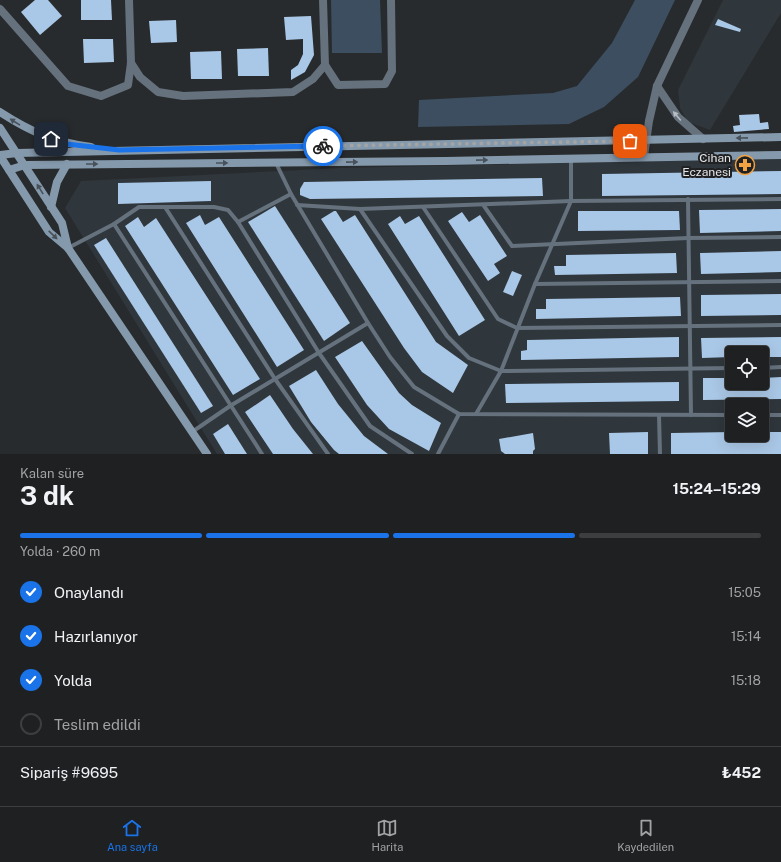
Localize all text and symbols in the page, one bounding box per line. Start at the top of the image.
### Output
one-way arrow [672,110,681,121]
one-way arrow [10,118,21,126]
pin [34,122,68,156]
pin [613,124,647,158]
courier [303,126,343,166]
icon: home [40,128,62,150]
icon: bag [619,130,641,152]
icon: bike [312,135,334,157]
one-way arrow [736,135,748,142]
place label: Cihan Eczanesi [682,151,731,179]
pharmacy icon: Cihan Eczanesi [734,154,756,176]
one-way arrow [476,157,489,163]
one-way arrow [346,159,359,165]
one-way arrow [216,160,229,166]
one-way arrow [86,161,99,167]
one-way arrow [36,183,44,194]
one-way arrow [48,230,58,239]
map controls [725,346,769,442]
button: locate [725,346,769,390]
button: layers [725,398,769,442]
text: Kalan süre [20,466,84,481]
text: 3 dk [20,480,74,511]
text: 15:24–15:29 [673,480,761,497]
text: Yolda · 260 m [20,544,100,559]
icon: check [20,581,42,603]
text: Onaylandı [54,584,124,601]
text: 15:05 [728,585,761,600]
icon: check [20,625,42,647]
text: Hazırlanıyor [54,628,138,645]
text: 15:14 [731,629,761,644]
icon: check [20,669,42,691]
text: Yolda [54,672,92,689]
text: 15:18 [731,673,761,688]
text: Teslim edildi [54,716,141,733]
text: Sipariş #9695 [20,764,118,781]
text: ₺452 [722,764,761,781]
tab: Ana sayfa [107,817,158,853]
tab: Harita [372,817,403,853]
tab: Kaydedilen [617,817,674,853]

